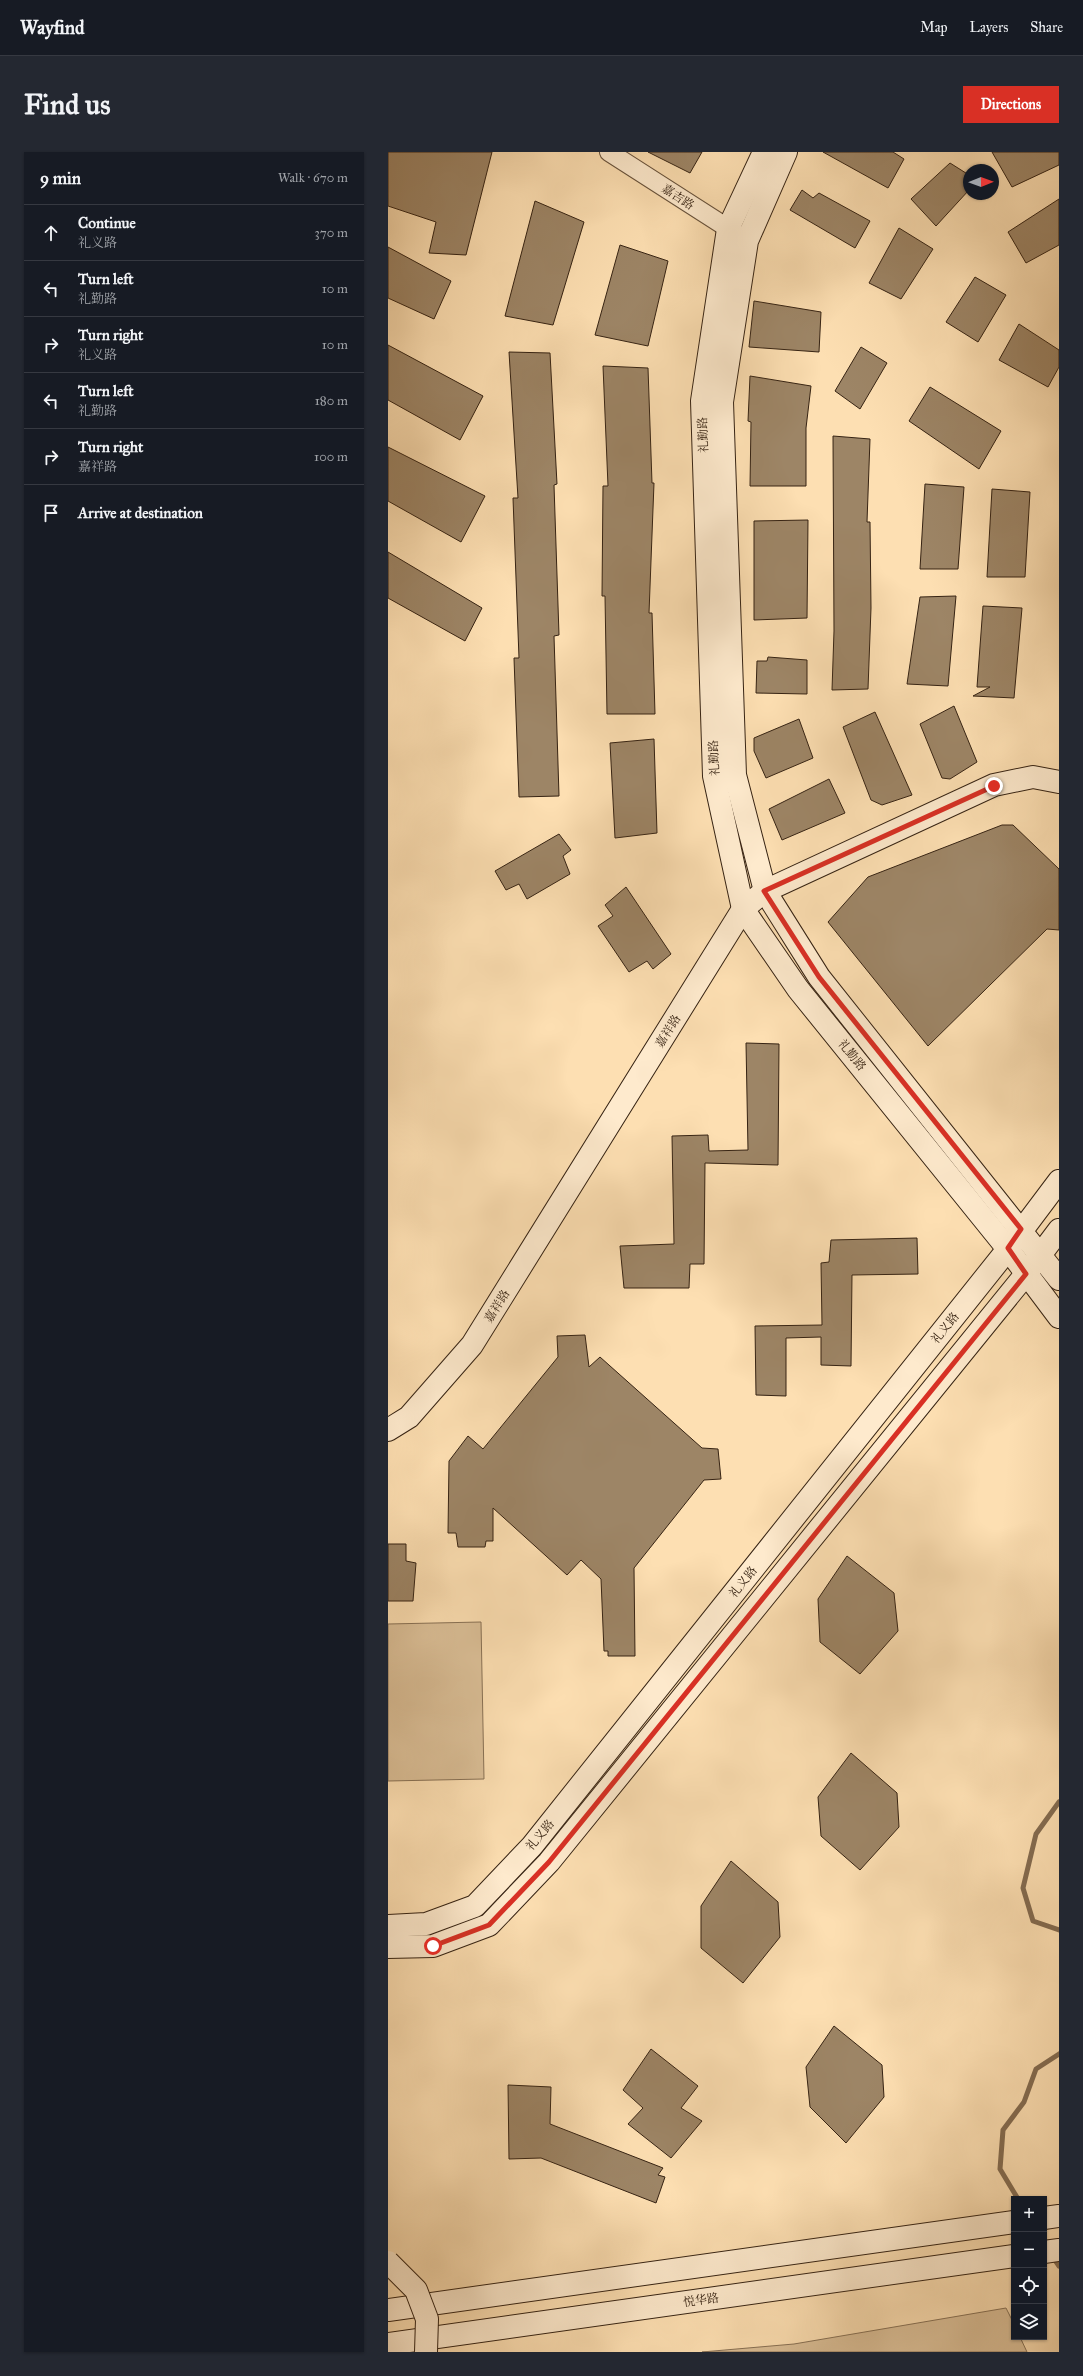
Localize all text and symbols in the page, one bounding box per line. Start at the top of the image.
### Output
text: Wayfind [20,16,85,39]
text: Map [920,19,948,36]
text: Layers [970,19,1008,36]
text: Share [1030,19,1063,36]
button: Directions [963,86,1059,123]
text: Find us [24,87,110,122]
north arrow [963,164,999,200]
text: 9 min [40,168,81,189]
text: Walk · 670 m [278,170,348,186]
street label: 嘉吉路 [659,181,697,213]
text: Continue [78,214,136,232]
icon: ahead [40,222,62,244]
text: 370 m [315,225,348,241]
text: 礼义路 [78,235,117,251]
text: Turn left [78,270,134,288]
icon: left [40,278,62,300]
text: 10 m [322,281,348,297]
text: 礼勤路 [78,291,117,307]
text: Turn right [78,326,143,344]
icon: right [40,334,62,356]
text: 10 m [322,337,348,353]
text: 礼义路 [78,347,117,363]
text: Turn left [78,382,134,400]
icon: left [40,390,62,412]
text: 180 m [315,393,348,409]
text: 礼勤路 [78,403,117,419]
street label: 礼勤路 [695,417,711,453]
text: Turn right [78,438,143,456]
icon: right [40,446,62,468]
text: 100 m [314,449,348,465]
text: 嘉祥路 [78,459,117,475]
icon: arrive [40,502,62,524]
text: Arrive at destination [78,504,203,522]
street label: 礼勤路 [706,740,722,776]
route end [985,777,1003,795]
street label: 嘉祥路 [653,1012,683,1050]
street label: 礼勤路 [835,1037,869,1073]
street label: 嘉祥路 [482,1287,512,1325]
street label: 礼义路 [928,1310,962,1346]
street label: 礼义路 [726,1564,760,1600]
street label: 礼义路 [523,1817,557,1853]
route start [424,1937,442,1955]
map controls [1011,2196,1047,2340]
button: + [1011,2196,1047,2232]
button: − [1011,2232,1047,2268]
button: locate [1011,2268,1047,2304]
street label: 悦华路 [682,2291,720,2309]
button: layers [1011,2304,1047,2340]

